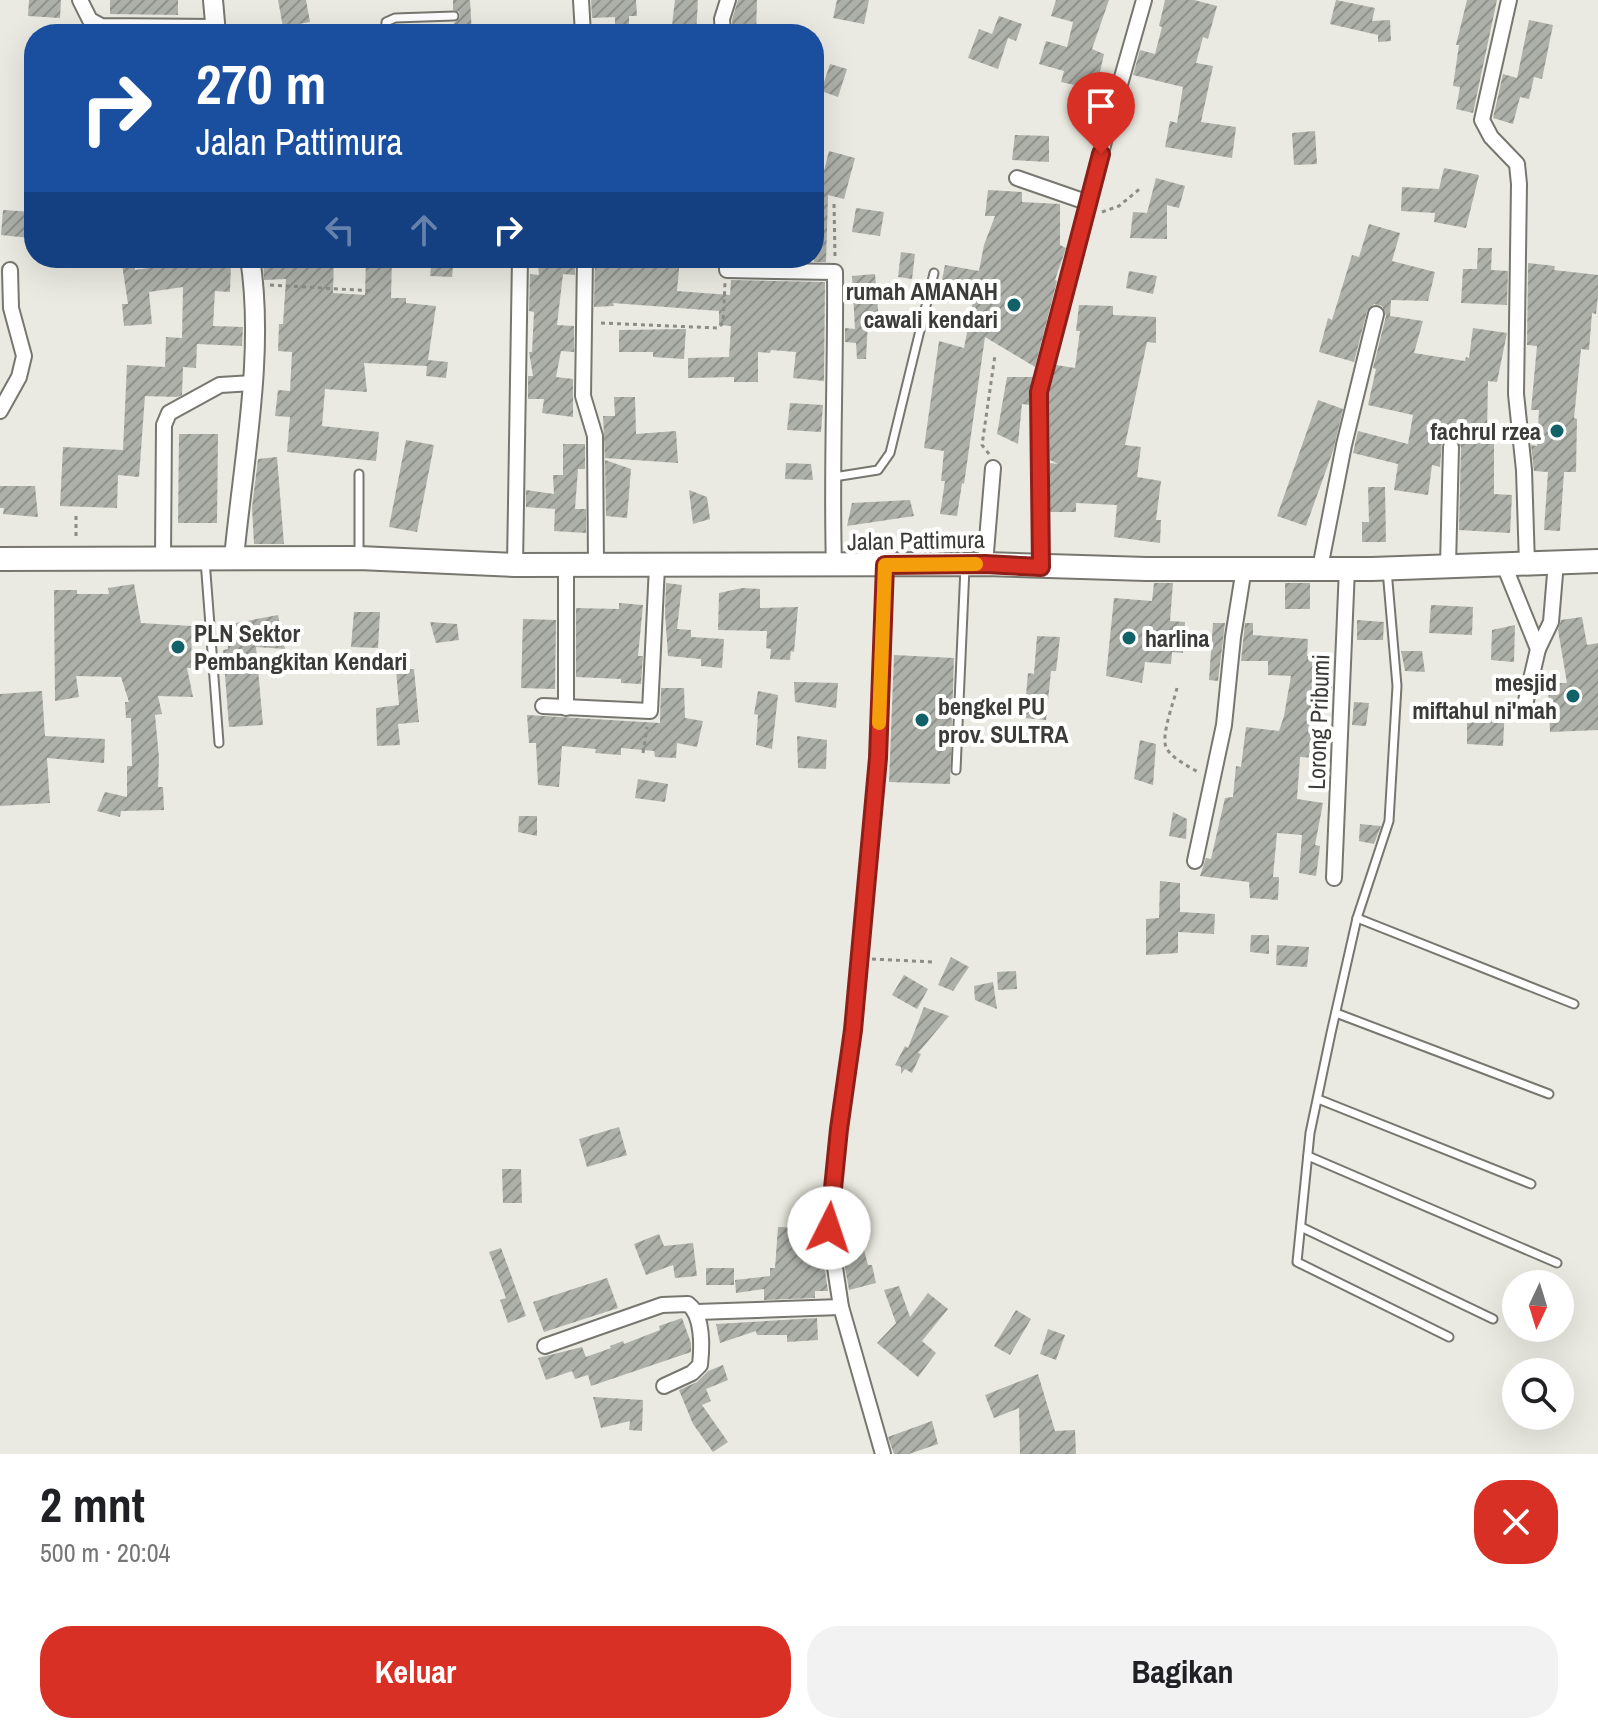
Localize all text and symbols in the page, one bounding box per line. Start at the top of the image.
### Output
text: 270 m [196,46,326,121]
icon: right [64,56,168,160]
pin [1067,72,1135,154]
icon: arrive [1079,84,1123,128]
text: Jalan Pattimura [196,118,403,166]
icon: left [318,208,362,252]
icon: ahead [402,208,446,252]
icon: right [486,208,530,252]
place label: rumah AMANAH cawali kendari [846,275,998,335]
marker: rumah AMANAH cawali kendari [1005,296,1023,314]
place label: fachrul rzea [1431,415,1541,447]
marker: fachrul rzea [1548,422,1566,440]
street label: Jalan Pattimura [847,523,985,557]
place label: PLN Sektor Pembangkitan Kendari [194,617,407,677]
place label: harlina [1145,622,1210,654]
marker: harlina [1120,629,1138,647]
marker: PLN Sektor Pembangkitan Kendari [169,638,187,656]
street label: Lorong Pribumi [1300,654,1336,790]
place label: mesjid miftahul ni'mah [1412,666,1557,726]
marker: mesjid miftahul ni'mah [1564,687,1582,705]
place label: bengkel PU prov. SULTRA [938,690,1069,750]
marker: bengkel PU prov. SULTRA [913,711,931,729]
position arrow [787,1186,871,1270]
north arrow [1502,1270,1574,1342]
map controls [1502,1270,1574,1430]
button: search [1502,1358,1574,1430]
text: 2 mnt [40,1472,145,1537]
button: close [1474,1480,1558,1564]
text: 500 m · 20:04 [40,1535,170,1570]
button: Keluar [40,1626,791,1718]
button: Bagikan [807,1626,1558,1718]

